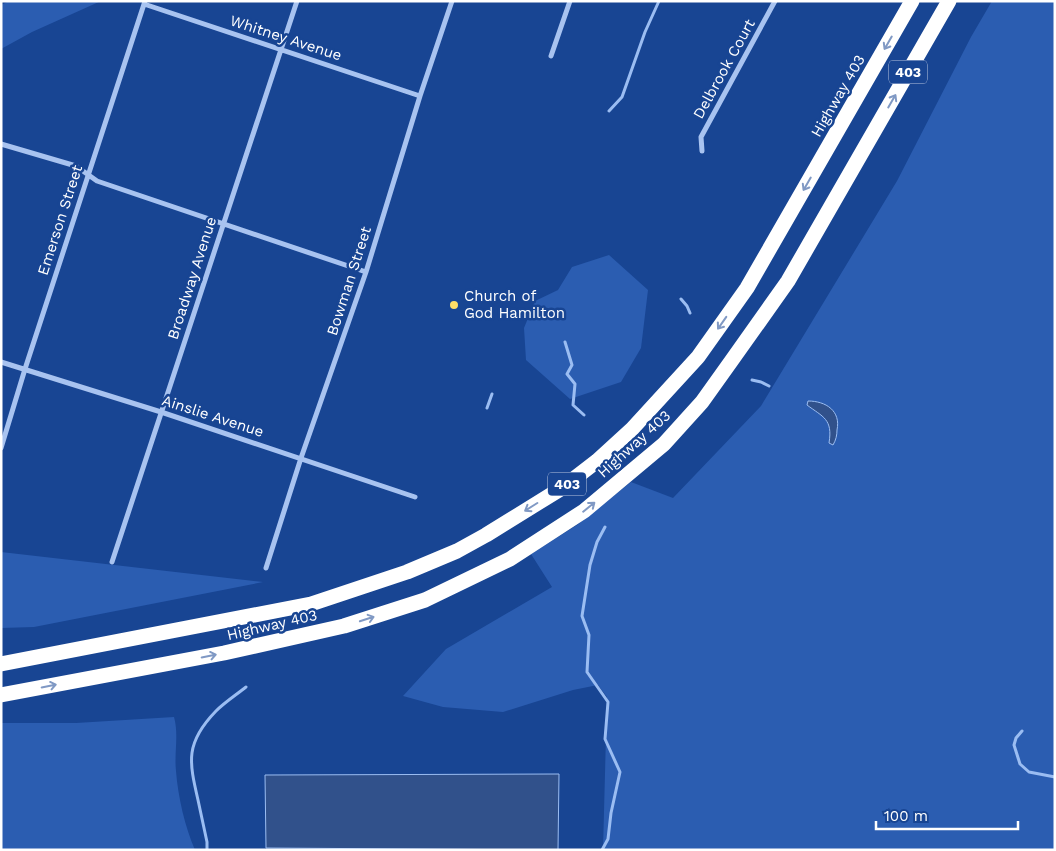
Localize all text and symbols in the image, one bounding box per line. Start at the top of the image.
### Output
street label: Whitney Avenue [228,11,344,65]
street label: Delbrook Court [689,15,759,122]
one-way arrow [883,36,893,51]
street label: Highway 403 [807,52,869,140]
road number: 403 [889,61,927,84]
one-way arrow [887,94,897,109]
street label: Emerson Street [34,162,87,277]
one-way arrow [801,177,811,191]
street label: Broadway Avenue [164,214,220,342]
street label: Bowman Street [323,224,375,338]
place label: Church of God Hamilton [464,287,565,322]
marker: Church of God Hamilton [448,299,460,311]
one-way arrow [717,316,727,330]
street label: Ainslie Avenue [160,391,266,441]
street label: Highway 403 [594,407,674,481]
road number: 403 [548,472,586,496]
one-way arrow [582,501,595,512]
one-way arrow [525,503,539,513]
street label: Highway 403 [225,606,319,644]
one-way arrow [359,613,375,623]
one-way arrow [201,651,217,661]
one-way arrow [41,681,57,690]
scale bar [876,798,1018,830]
text: 100 m [884,807,928,825]

